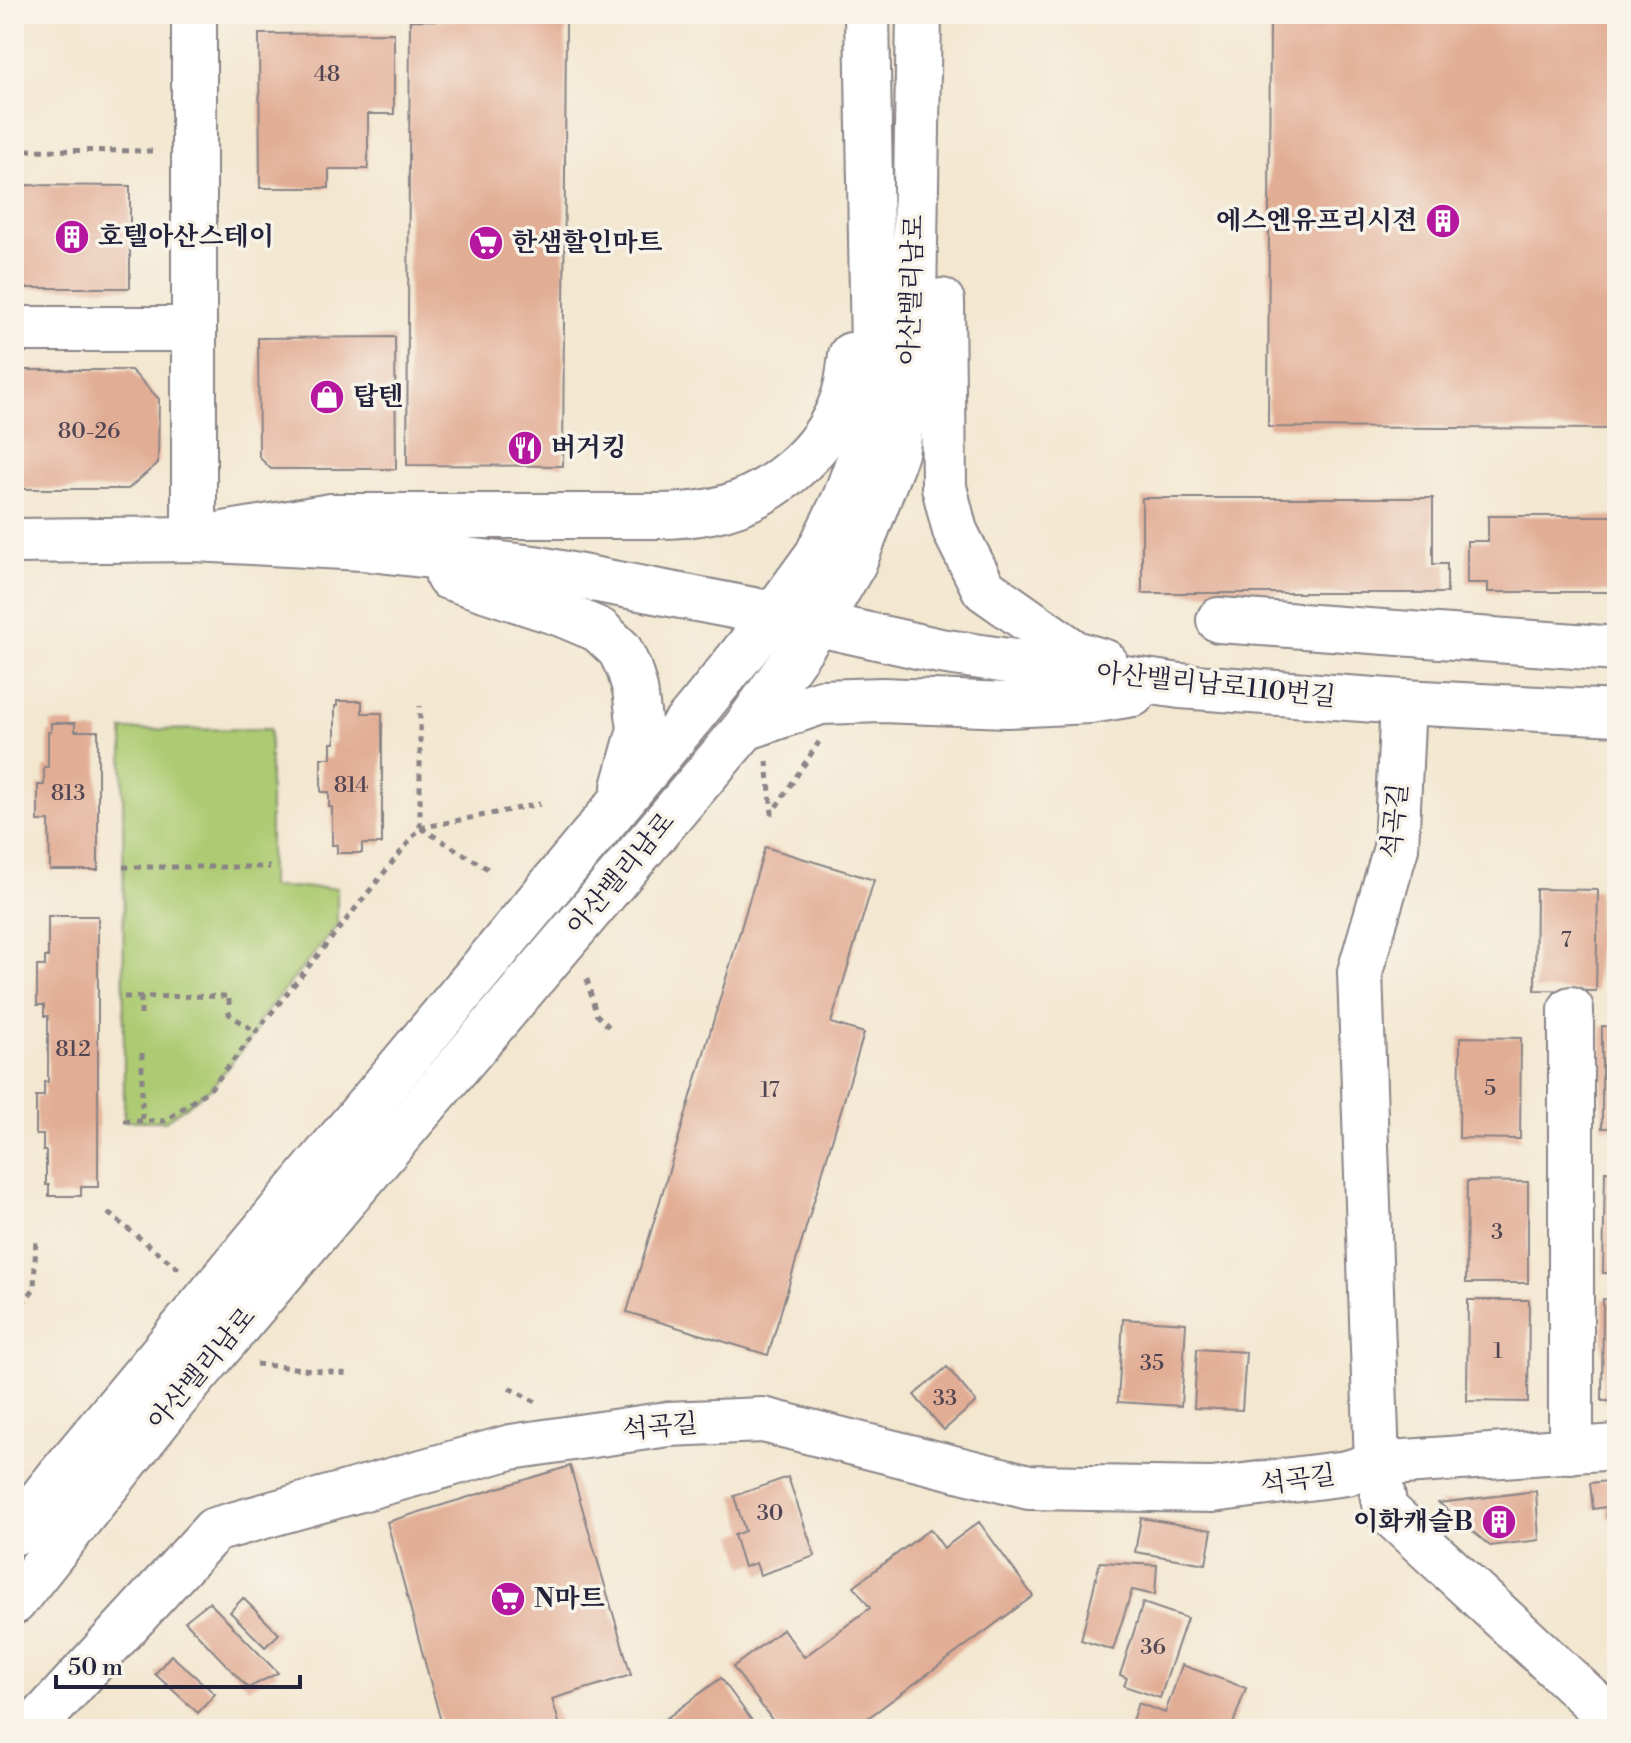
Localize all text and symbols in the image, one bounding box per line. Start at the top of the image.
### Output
house number: 48 [314,61,340,88]
building icon: 에스엔유프리시젼 [1424,202,1462,240]
place label: 에스엔유프리시젼 [1216,205,1417,237]
street label: 아산밸리남로 [893,214,931,366]
building icon: 호텔아산스테이 [53,218,91,256]
place label: 호텔아산스테이 [98,221,274,253]
supermarket icon: 한샘할인마트 [467,224,505,262]
place label: 한샘할인마트 [512,227,663,259]
shop icon: 탑텐 [308,378,346,416]
place label: 탑텐 [353,381,403,413]
house number: 80-26 [58,418,120,445]
restaurant icon: 버거킹 [506,429,544,467]
place label: 버거킹 [551,432,626,464]
street label: 아산밸리남로110번길 [1095,657,1337,713]
house number: 814 [334,772,368,799]
house number: 813 [51,780,85,807]
street label: 석곡길 [1375,782,1415,860]
street label: 아산밸리남로 [560,806,682,942]
house number: 7 [1560,927,1572,954]
house number: 812 [55,1036,91,1063]
house number: 5 [1484,1075,1496,1102]
house number: 17 [760,1077,780,1104]
house number: 3 [1491,1219,1503,1246]
street label: 아산밸리남로 [141,1301,263,1437]
house number: 1 [1493,1338,1503,1365]
house number: 35 [1140,1350,1164,1377]
house number: 33 [933,1385,957,1412]
street label: 석곡길 [621,1408,699,1446]
street label: 석곡길 [1258,1459,1338,1501]
house number: 30 [757,1500,783,1527]
building icon: 이화캐슬B [1480,1503,1518,1541]
place label: 이화캐슬B [1353,1506,1473,1538]
supermarket icon: N마트 [489,1580,527,1618]
place label: N마트 [534,1583,605,1615]
house number: 36 [1140,1634,1166,1661]
scale bar [56,1639,300,1689]
text: 50 m [68,1653,123,1683]

